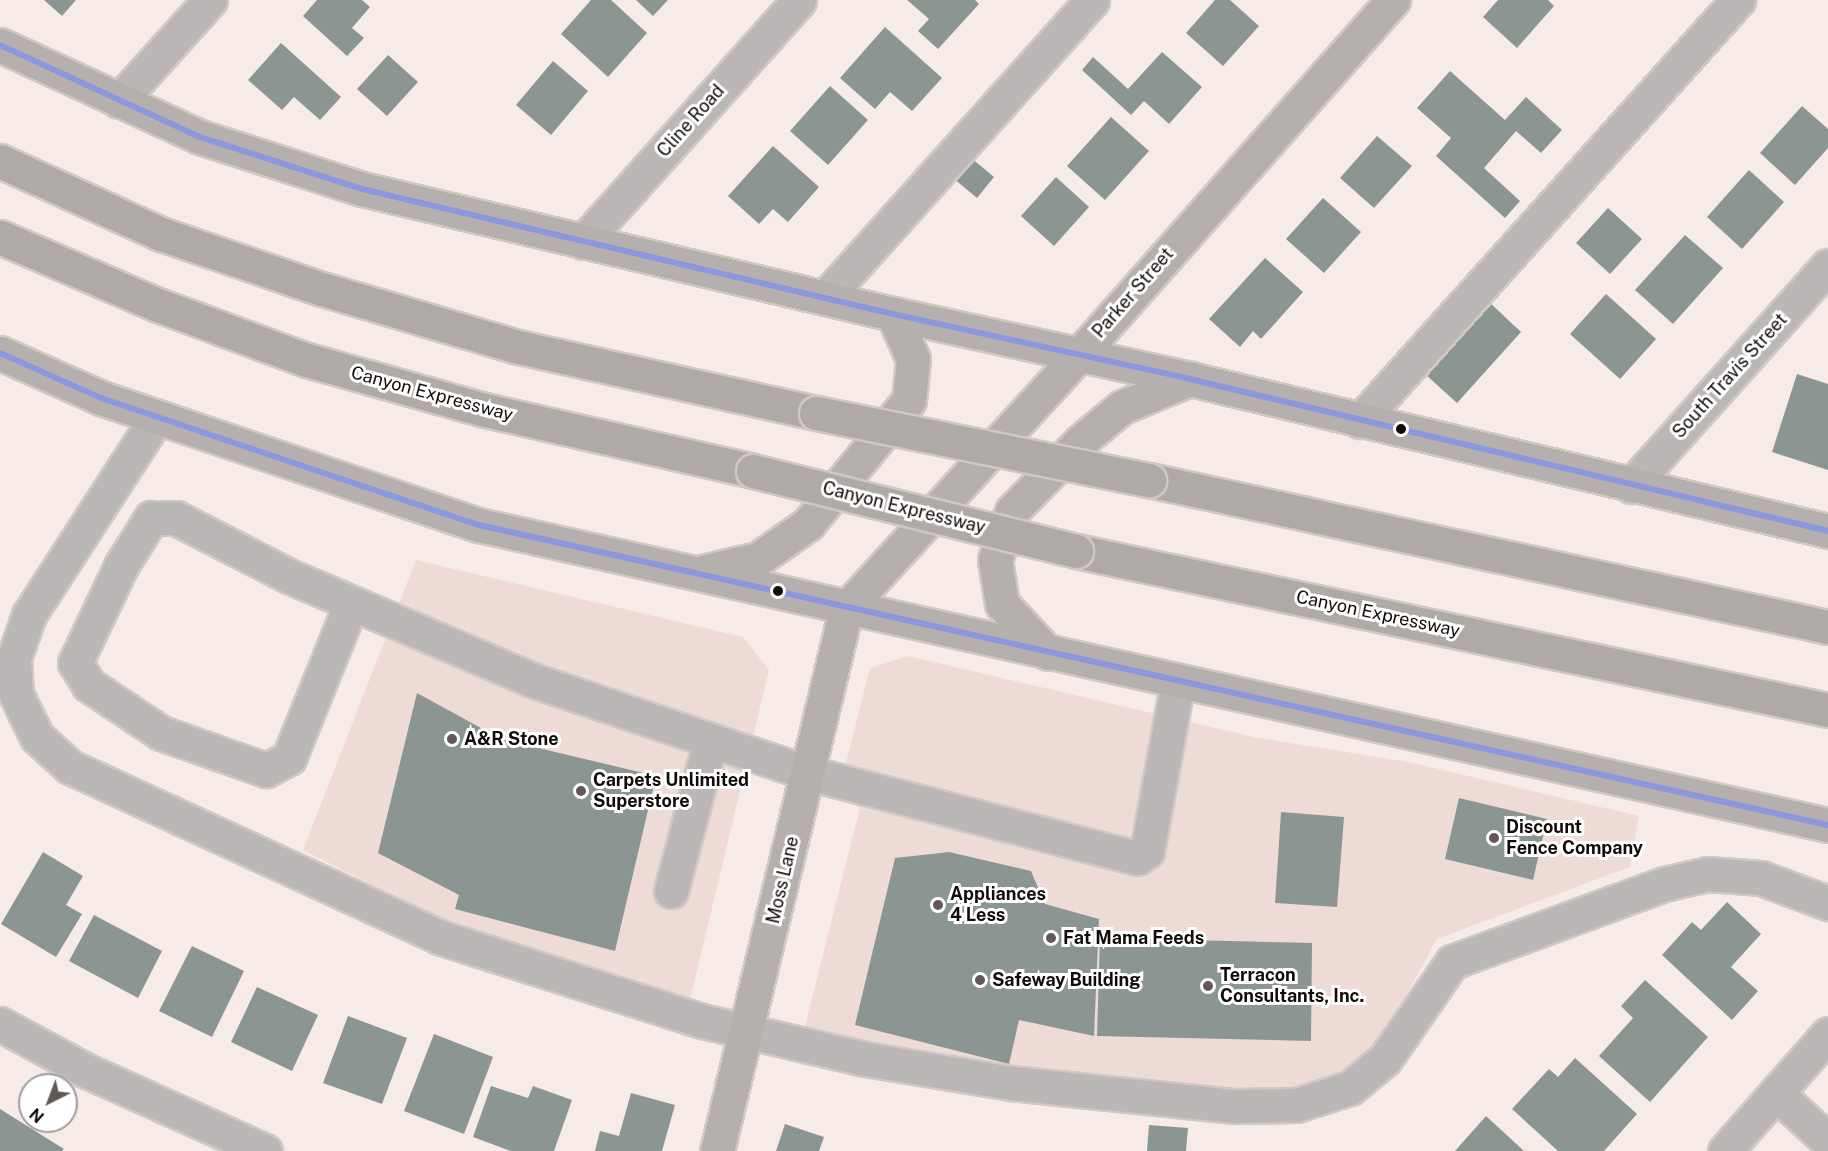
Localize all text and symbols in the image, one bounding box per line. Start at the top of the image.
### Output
street label: Cline Road [653,80,729,162]
street label: Parker Street [1088,244,1178,342]
street label: South Travis Street [1668,309,1792,443]
street label: Canyon Expressway [349,362,515,426]
unlabelled marker [1395,423,1407,435]
street label: Canyon Expressway [820,477,988,539]
unlabelled marker [772,585,784,597]
street label: Canyon Expressway [1294,586,1462,642]
place label: A&R Stone [464,728,559,750]
marker: A&R Stone [445,732,459,746]
place label: Carpets Unlimited Superstore [593,770,749,812]
marker: Carpets Unlimited Superstore [574,784,588,798]
place label: Discount Fence Company [1506,817,1643,860]
marker: Discount Fence Company [1487,831,1501,845]
street label: Moss Lane [762,834,804,926]
place label: Appliances 4 Less [950,884,1046,926]
marker: Appliances 4 Less [931,898,945,912]
place label: Fat Mama Feeds [1063,927,1204,949]
marker: Fat Mama Feeds [1044,931,1058,945]
place label: Terracon Consultants, Inc. [1220,965,1364,1008]
place label: Safeway Building [992,969,1141,991]
marker: Safeway Building [973,973,987,987]
marker: Terracon Consultants, Inc. [1201,979,1215,993]
north arrow [18,1073,78,1133]
text: N [26,1104,48,1127]

